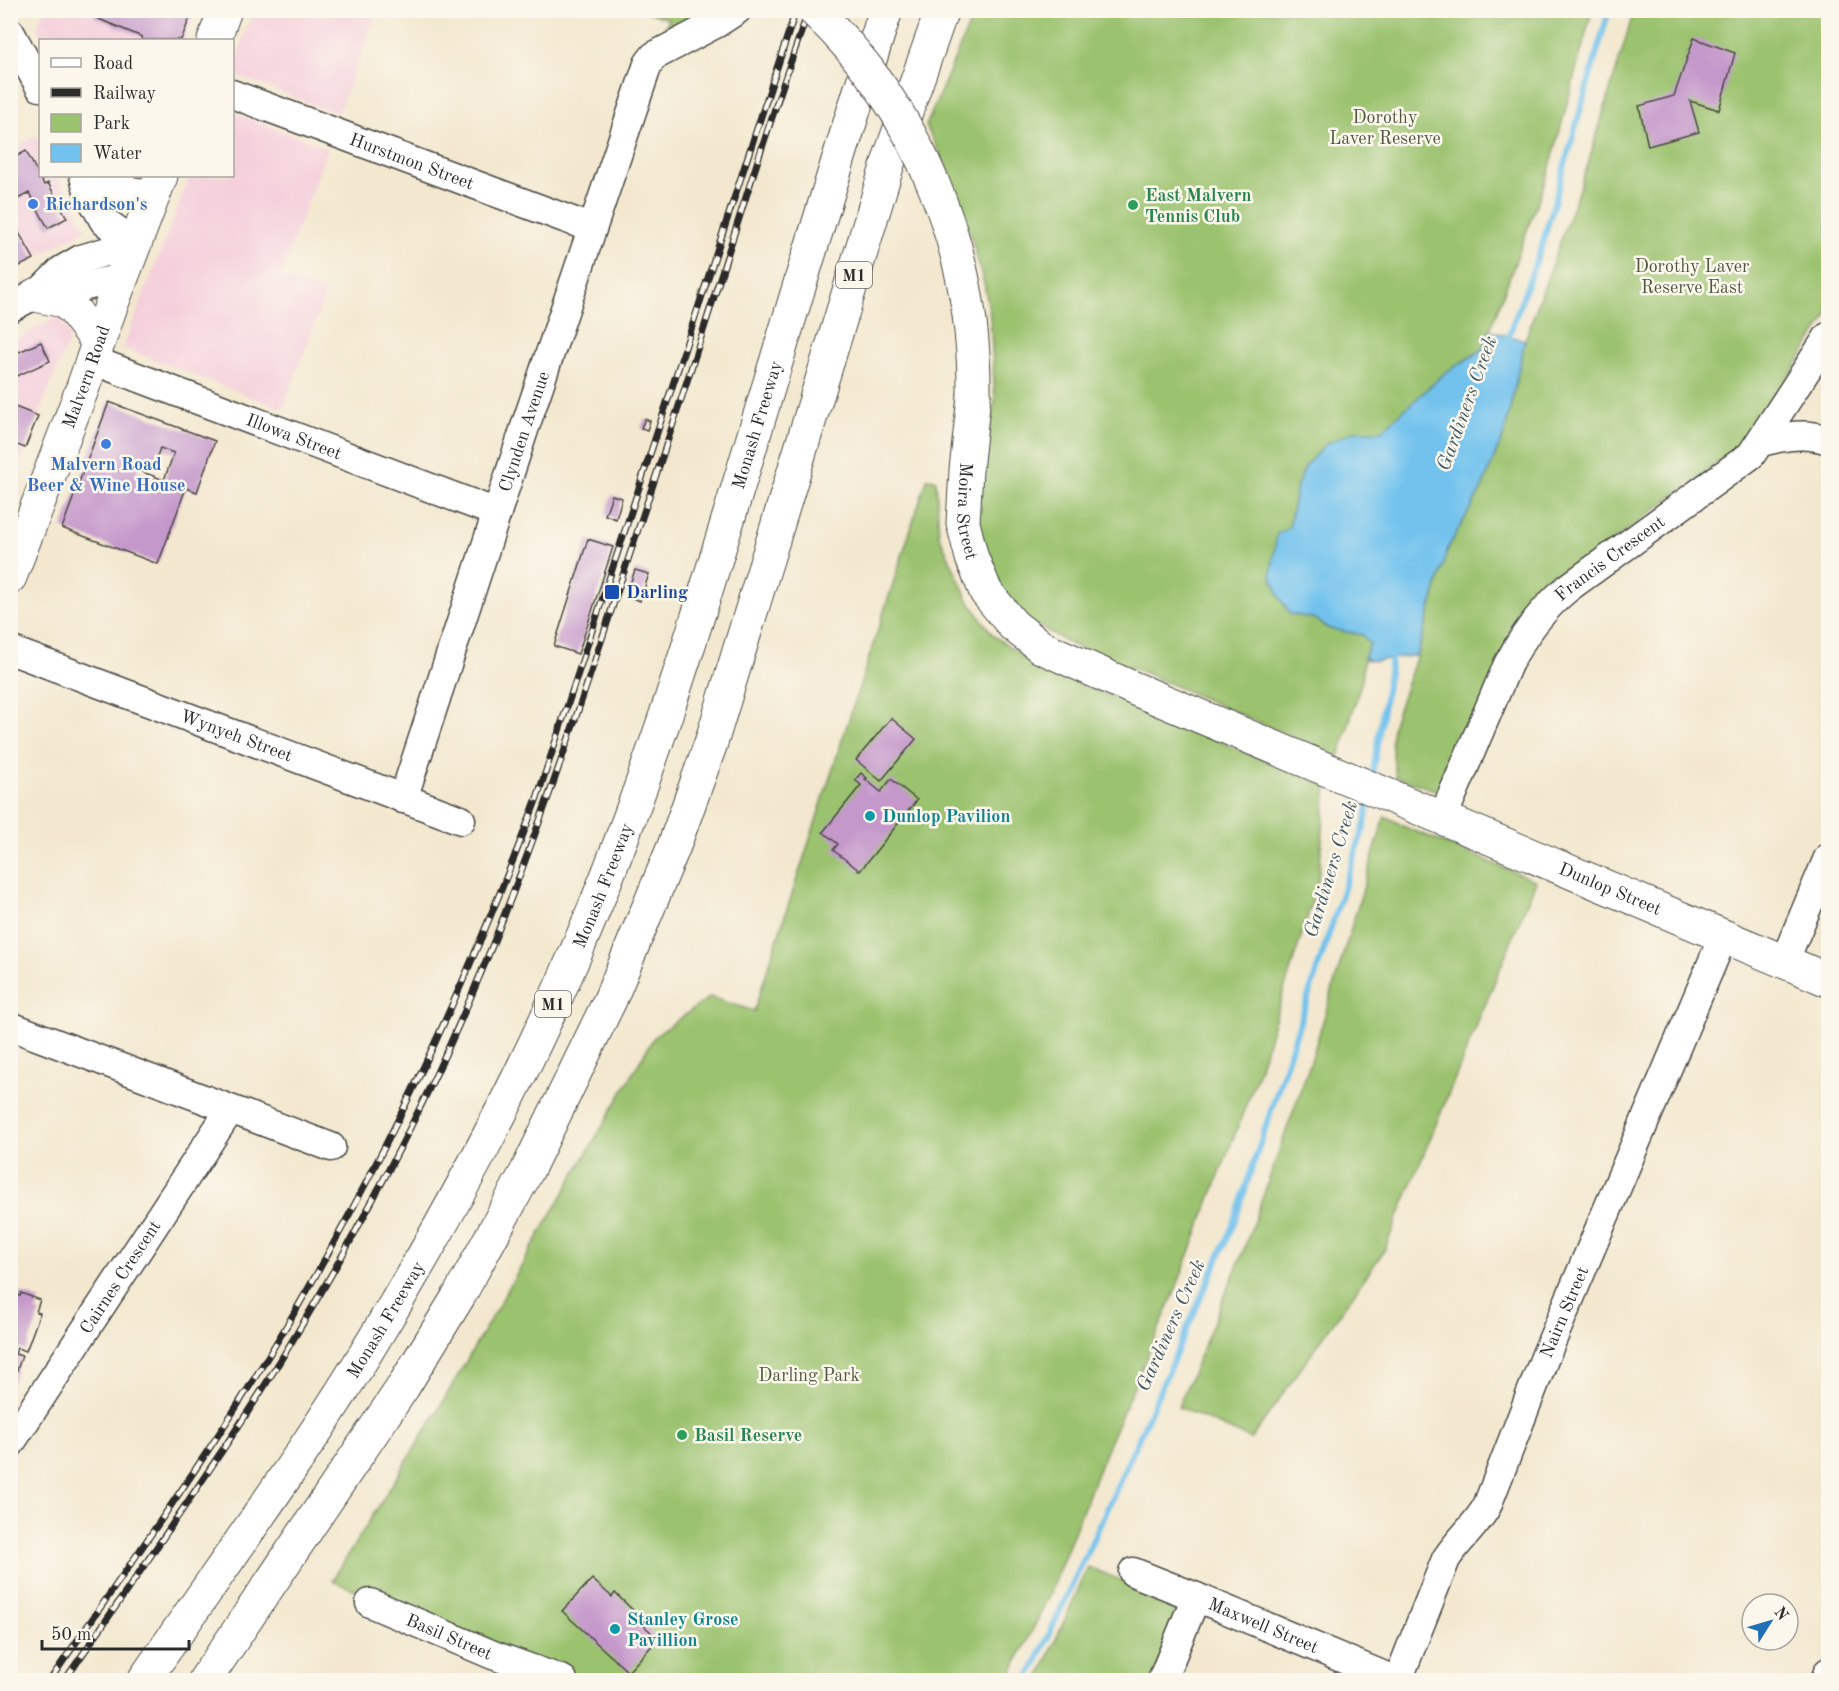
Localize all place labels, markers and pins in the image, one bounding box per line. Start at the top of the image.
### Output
place label: East Malvern Tennis Club [1145,187,1251,226]
place label: Richardson's [45,196,148,214]
marker: Richardson's [26,197,40,211]
marker: East Malvern Tennis Club [1126,198,1140,212]
marker: Malvern Road Beer & Wine House [99,437,113,451]
place label: Malvern Road Beer & Wine House [27,456,185,495]
marker: Darling [603,583,621,601]
place label: Darling [626,584,688,602]
place label: Dunlop Pavilion [882,808,1010,826]
marker: Dunlop Pavilion [863,809,877,823]
place label: Basil Reserve [694,1427,802,1445]
marker: Basil Reserve [675,1428,689,1442]
place label: Stanley Grose Pavillion [627,1611,738,1650]
marker: Stanley Grose Pavillion [608,1622,622,1636]

